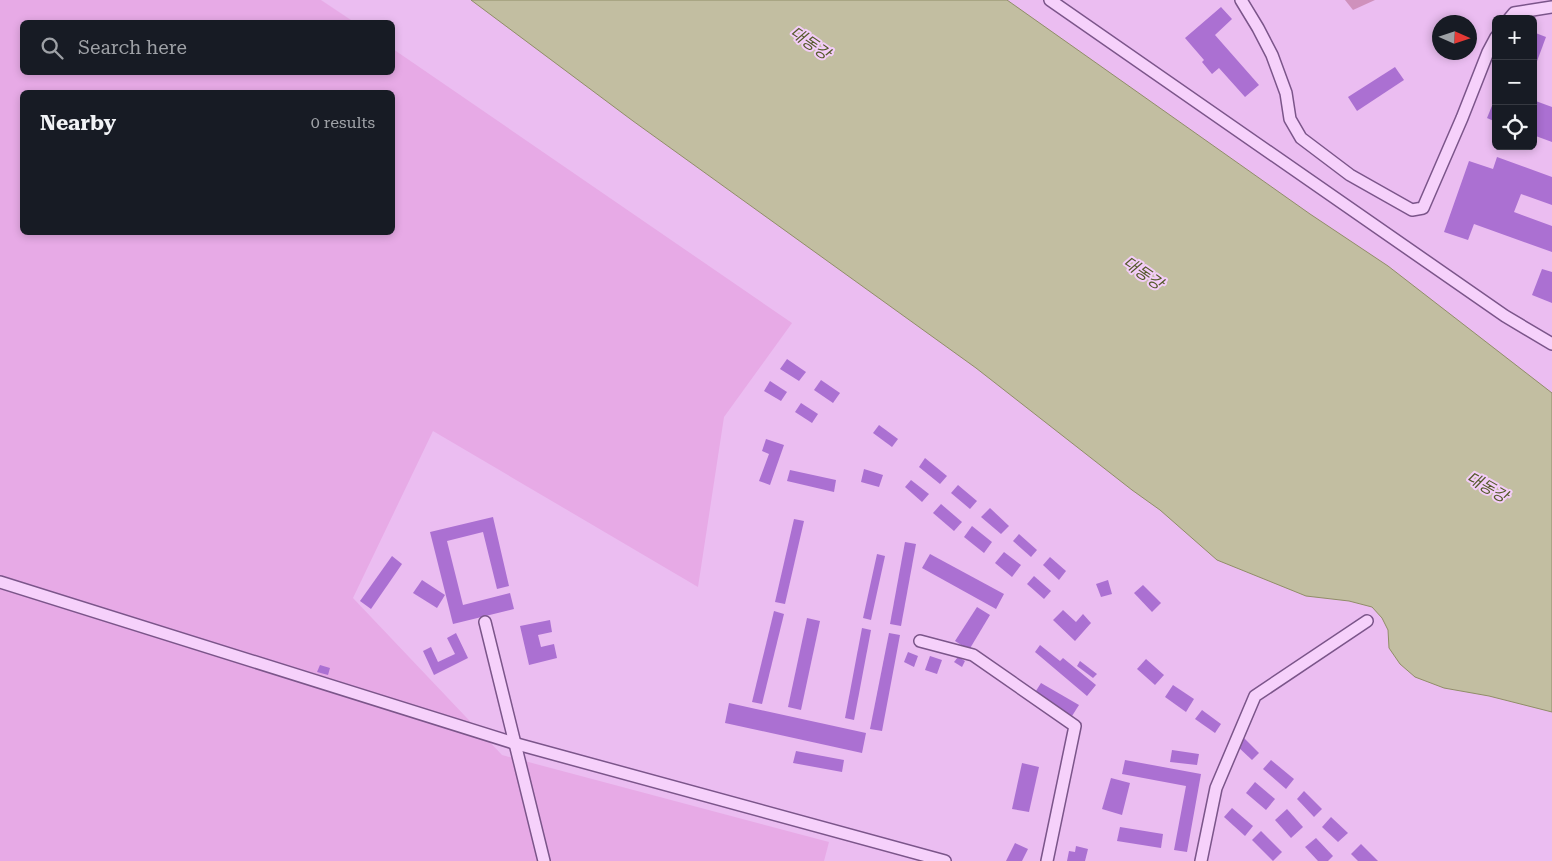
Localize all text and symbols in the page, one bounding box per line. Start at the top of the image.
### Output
north arrow [1432,15,1477,60]
map controls [1492,15,1537,150]
button: + [1492,15,1537,60]
search box [20,20,395,75]
water label: 대동강 [786,23,835,65]
icon: search [38,34,66,62]
text: Search here [78,36,187,59]
button: − [1492,60,1537,105]
button: locate [1492,105,1537,150]
text: Nearby [40,111,116,135]
text: 0 results [311,113,375,132]
water label: 대동강 [1119,253,1168,295]
water label: 대동강 [1463,468,1513,507]

